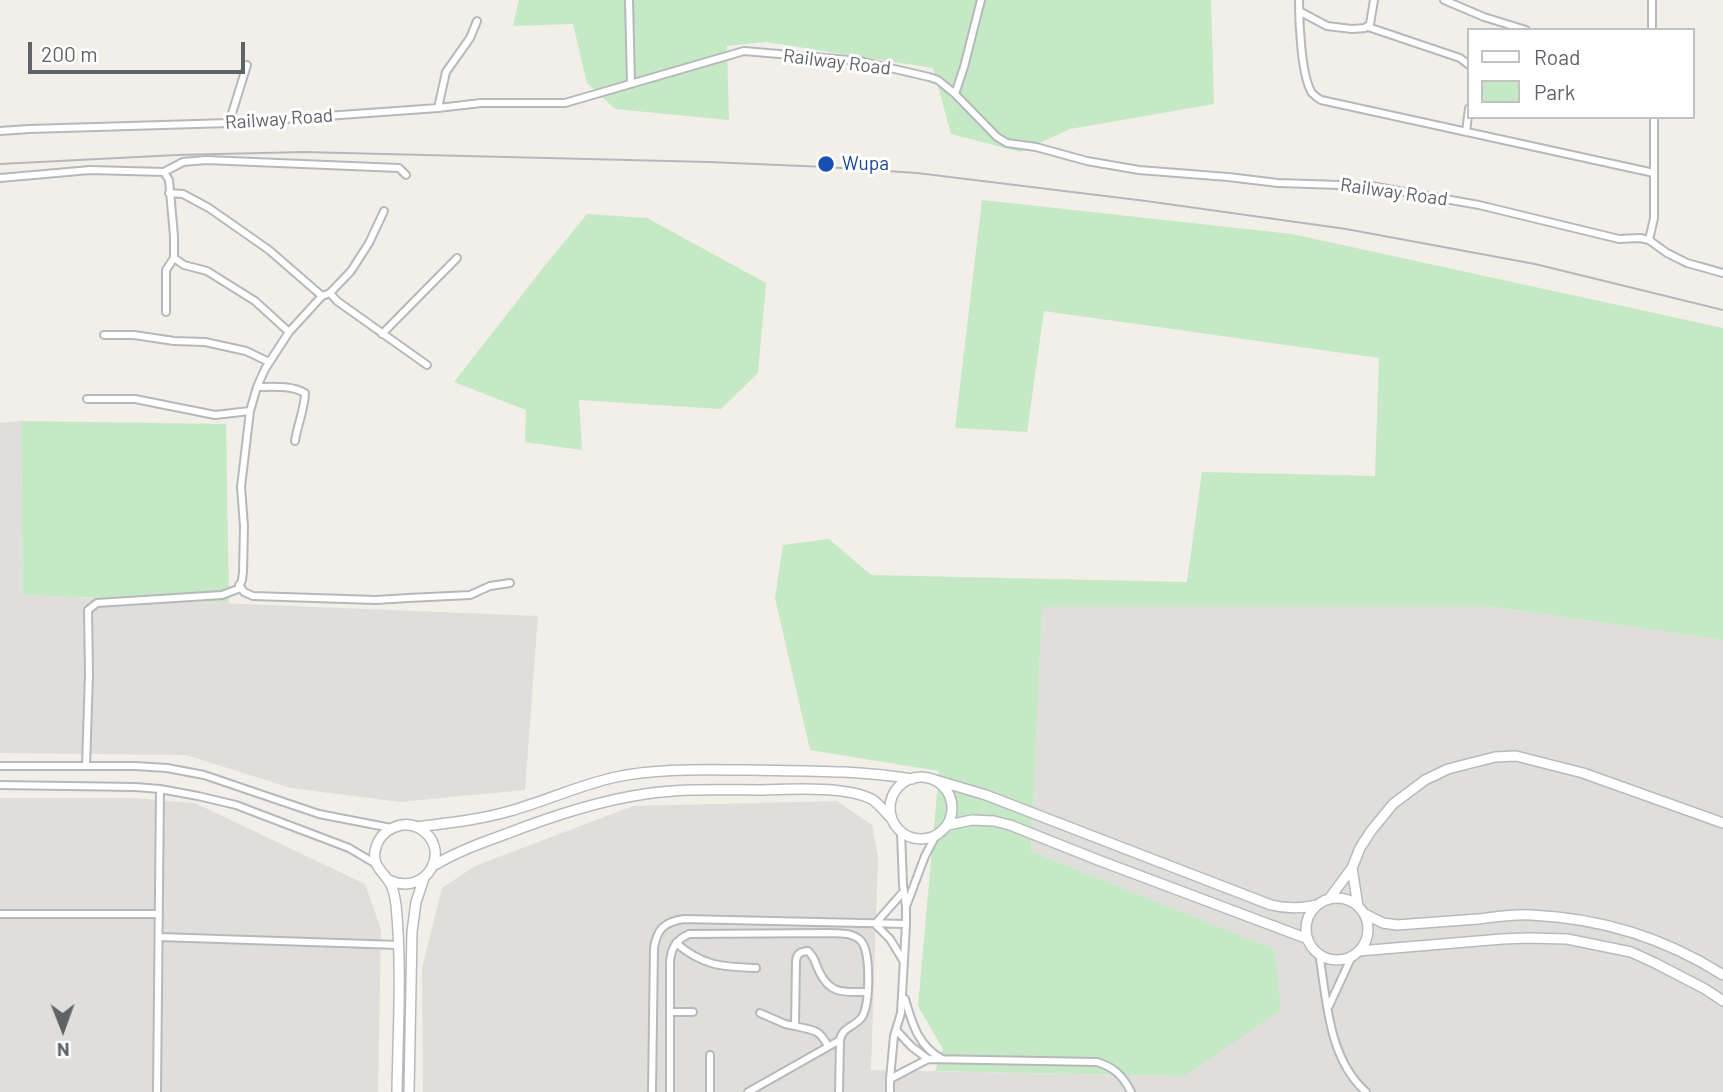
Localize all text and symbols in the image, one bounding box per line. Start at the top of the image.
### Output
scale bar [32,28,248,72]
legend [1468,28,1695,119]
text: 200 m [41,41,98,66]
street label: Railway Road [782,44,892,80]
text: Road [1534,44,1580,69]
text: Park [1534,79,1575,104]
street label: Railway Road [224,104,334,134]
place label: Wupa [842,153,889,175]
marker: Wupa [816,154,836,174]
street label: Railway Road [1339,173,1449,211]
north arrow [28,994,98,1064]
text: N [57,1039,70,1062]

